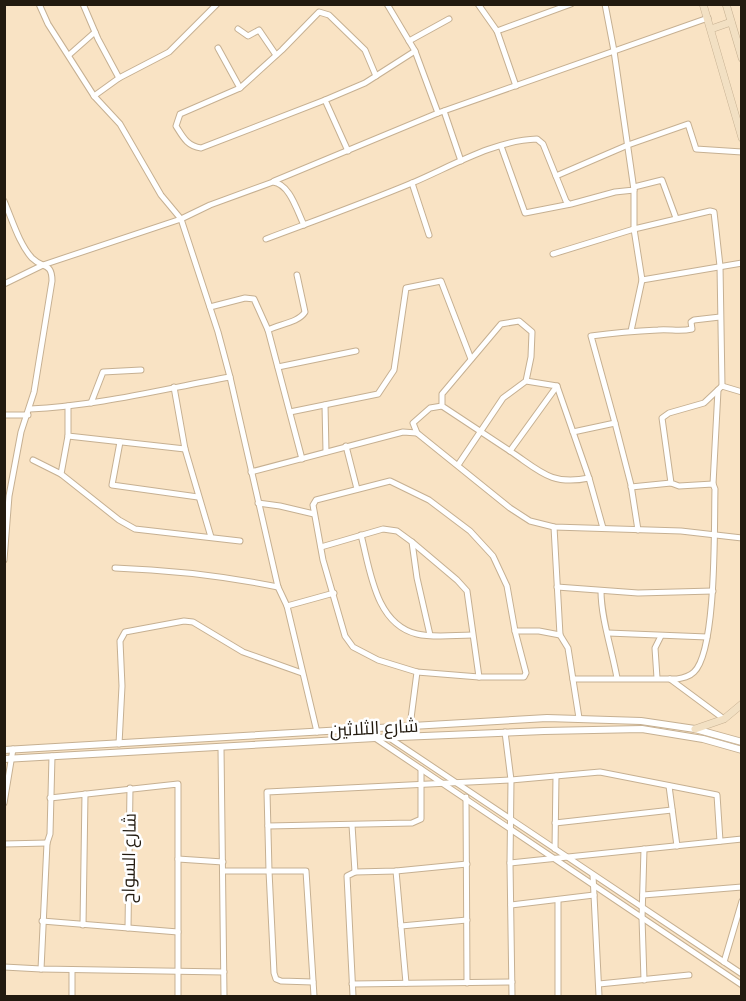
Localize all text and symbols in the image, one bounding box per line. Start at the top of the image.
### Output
street label: شارع الثلاثين [329,714,419,742]
street label: شارع السواح [116,813,142,903]

